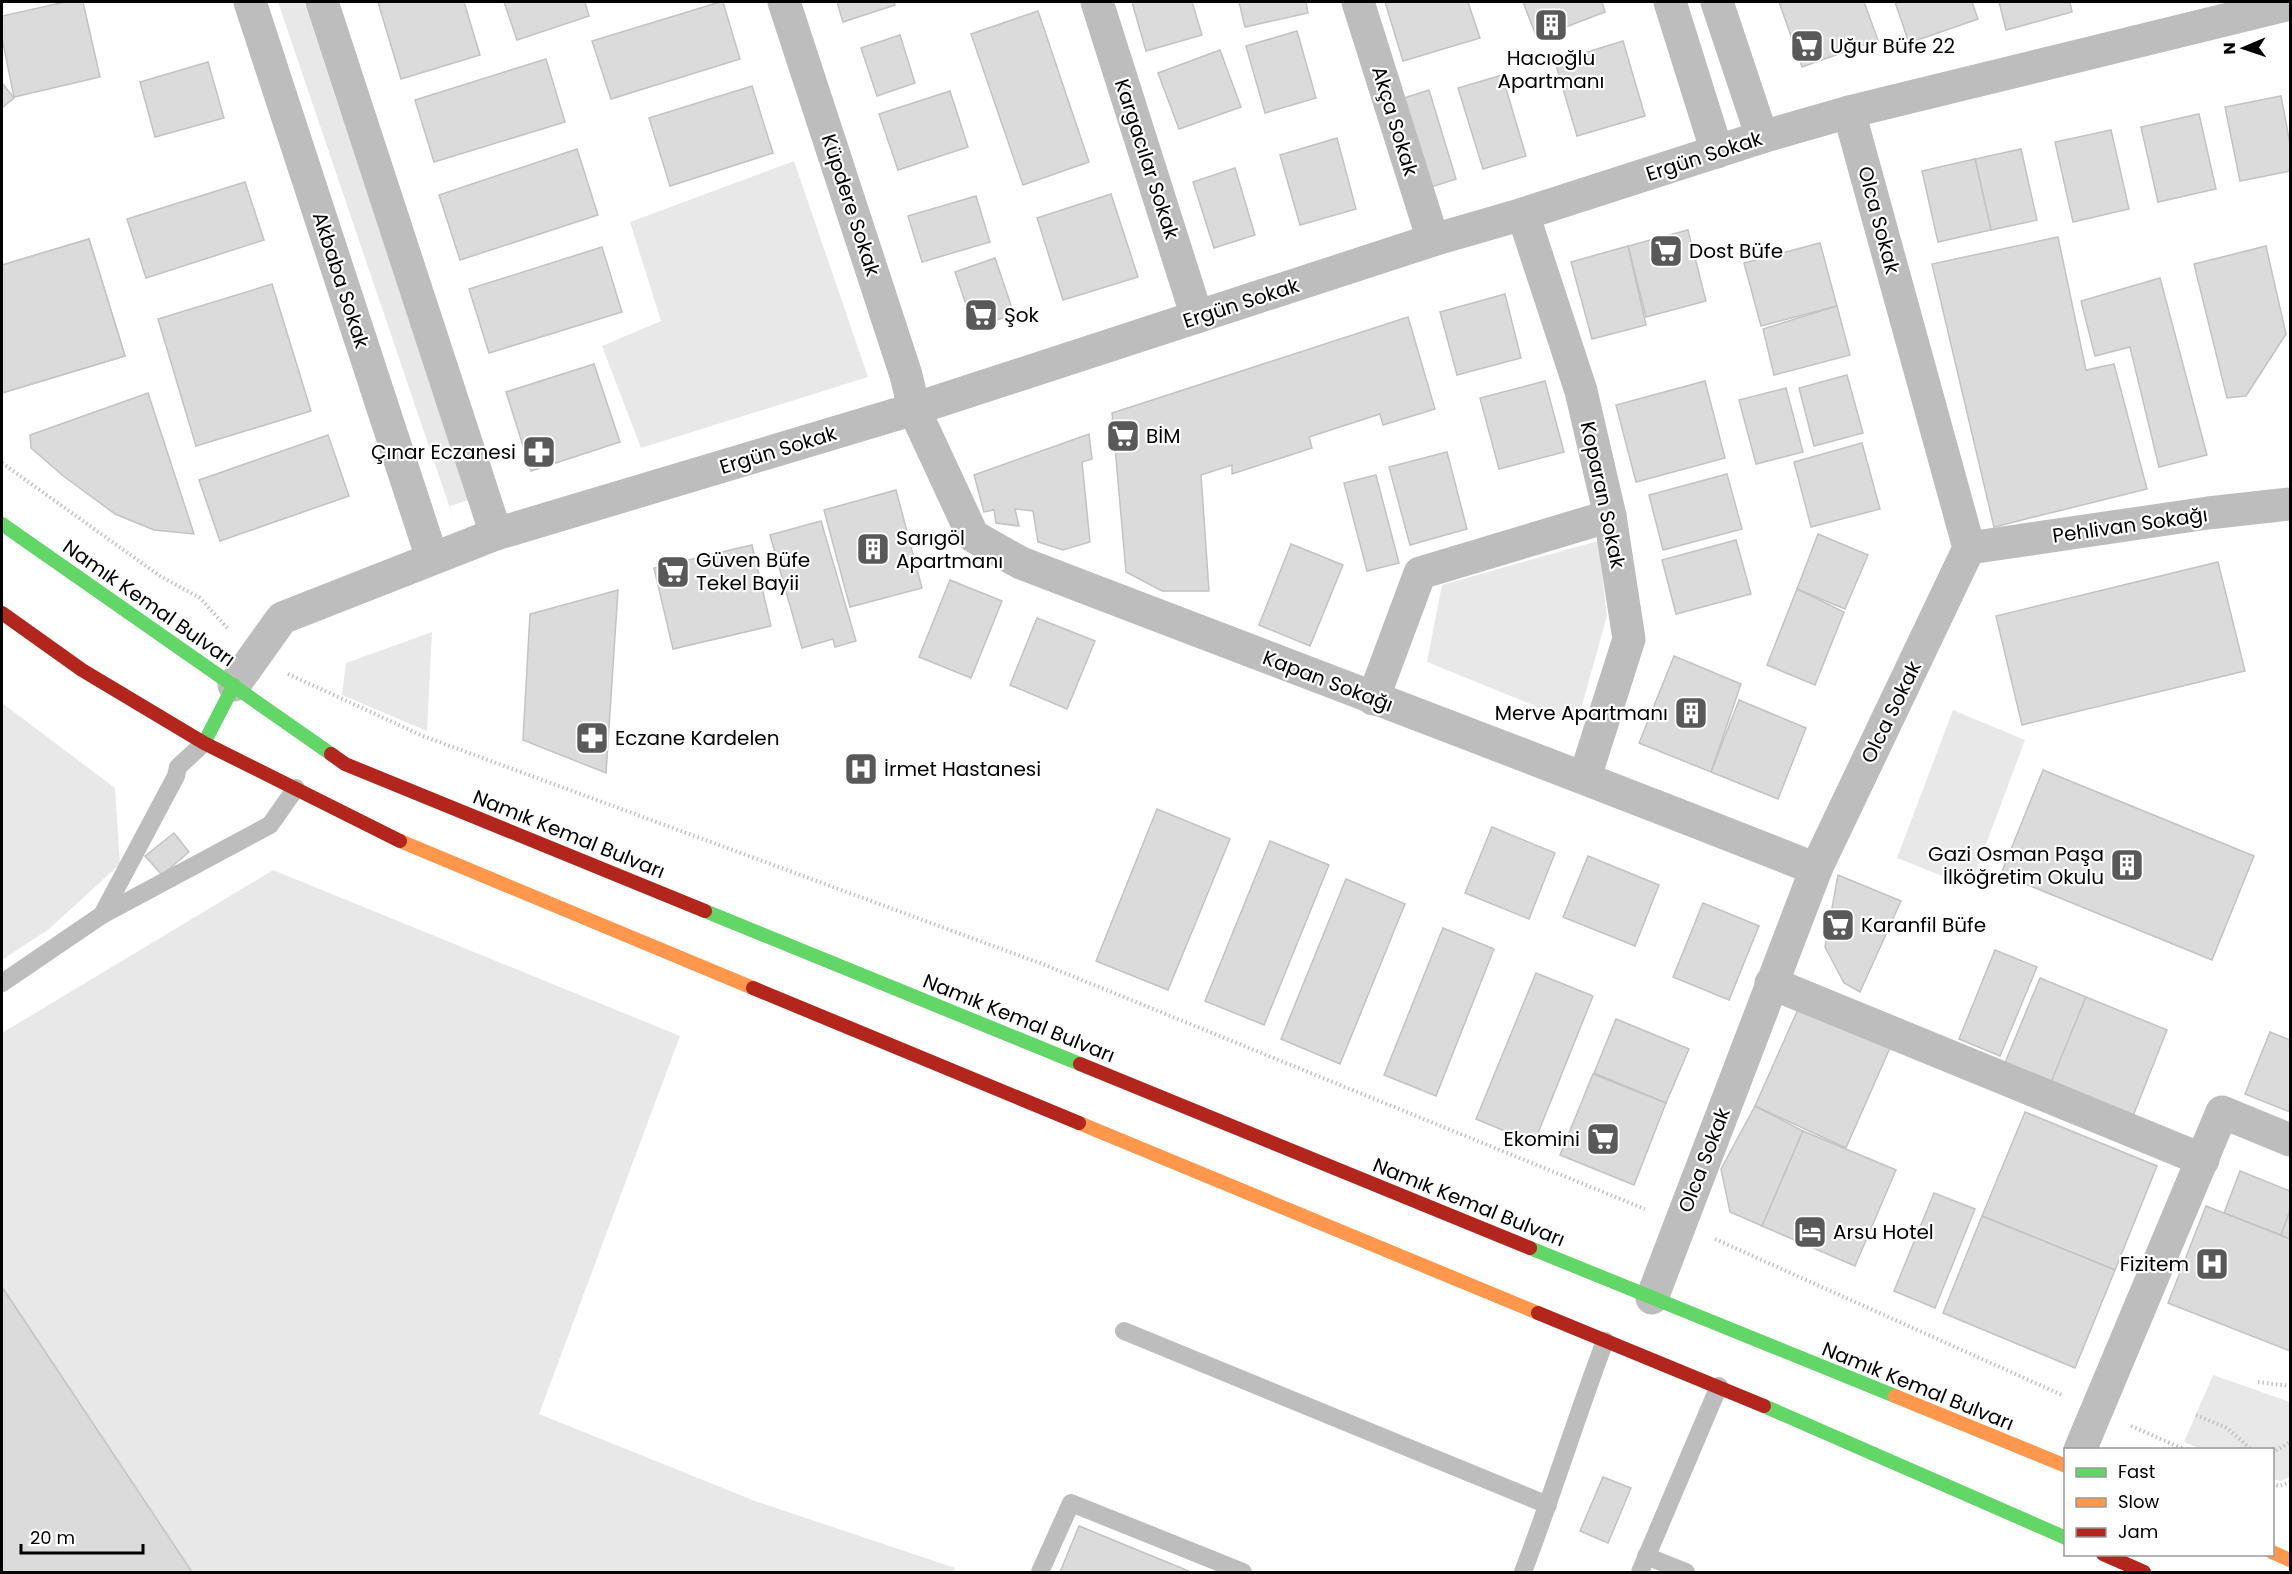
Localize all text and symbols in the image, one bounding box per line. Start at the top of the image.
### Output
building icon: Hacıoğlu Apartmanı [1533,7,1569,43]
north arrow [2214,18,2274,78]
supermarket icon: Uğur Büfe 22 [1789,28,1825,64]
place label: Uğur Büfe 22 [1830,32,1955,60]
text: N [2218,42,2241,55]
place label: Hacıoğlu Apartmanı [1497,44,1605,95]
street label: Akça Sokak [1365,63,1425,180]
street label: Kargacılar Sokak [1108,75,1186,243]
street label: Ergün Sokak [1642,124,1766,188]
street label: Küpdere Sokak [815,130,887,280]
street label: Olca Sokak [1851,163,1907,278]
street label: Akbaba Sokak [306,208,376,352]
supermarket icon: Dost Büfe [1648,233,1684,269]
place label: Dost Büfe [1689,237,1783,265]
street label: Ergün Sokak [1179,271,1303,335]
supermarket icon: Şok [963,297,999,333]
place label: Şok [1004,301,1040,329]
supermarket icon: BİM [1105,418,1141,454]
street label: Ergün Sokak [716,419,841,481]
street label: Koparan Sokak [1574,419,1632,572]
place label: BİM [1146,422,1180,450]
pharmacy icon: Çınar Eczanesi [521,434,557,470]
place label: Çınar Eczanesi [371,438,516,466]
street label: Pehlivan Sokağı [2051,500,2209,550]
place label: Sarıgöl Apartmanı [896,524,1003,575]
building icon: Sarıgöl Apartmanı [855,531,891,567]
street label: Namık Kemal Bulvarı [57,533,241,673]
place label: Güven Büfe Tekel Bayii [696,546,810,597]
supermarket icon: Güven Büfe Tekel Bayii [655,554,691,590]
street label: Kapan Sokağı [1259,643,1397,719]
street label: Olca Sokak [1854,656,1928,768]
building icon: Merve Apartmanı [1673,695,1709,731]
place label: Merve Apartmanı [1495,699,1668,727]
pharmacy icon: Eczane Kardelen [574,720,610,756]
place label: Eczane Kardelen [615,724,780,752]
hospital icon: İrmet Hastanesi [843,751,879,787]
place label: İrmet Hastanesi [884,755,1041,783]
street label: Namık Kemal Bulvarı [469,783,669,885]
place label: Gazi Osman Paşa İlköğretim Okulu [1928,840,2104,891]
building icon: Gazi Osman Paşa İlköğretim Okulu [2109,847,2145,883]
supermarket icon: Karanfil Büfe [1820,907,1856,943]
place label: Karanfil Büfe [1861,911,1986,939]
street label: Namık Kemal Bulvarı [919,967,1119,1069]
street label: Olca Sokak [1671,1103,1737,1217]
supermarket icon: Ekomini [1585,1121,1621,1157]
place label: Ekomini [1503,1125,1580,1153]
street label: Namık Kemal Bulvarı [1369,1151,1569,1253]
hotel icon: Arsu Hotel [1792,1214,1828,1250]
place label: Arsu Hotel [1833,1218,1934,1246]
hospital icon: Fizitem [2194,1246,2230,1282]
place label: Fizitem [2120,1250,2189,1278]
street label: Namık Kemal Bulvarı [1818,1335,2018,1437]
legend [2064,1448,2274,1556]
text: Fast [2118,1459,2155,1484]
text: Slow [2118,1489,2160,1514]
scale bar [21,1517,142,1555]
text: Jam [2118,1519,2158,1544]
text: 20 m [30,1525,75,1550]

